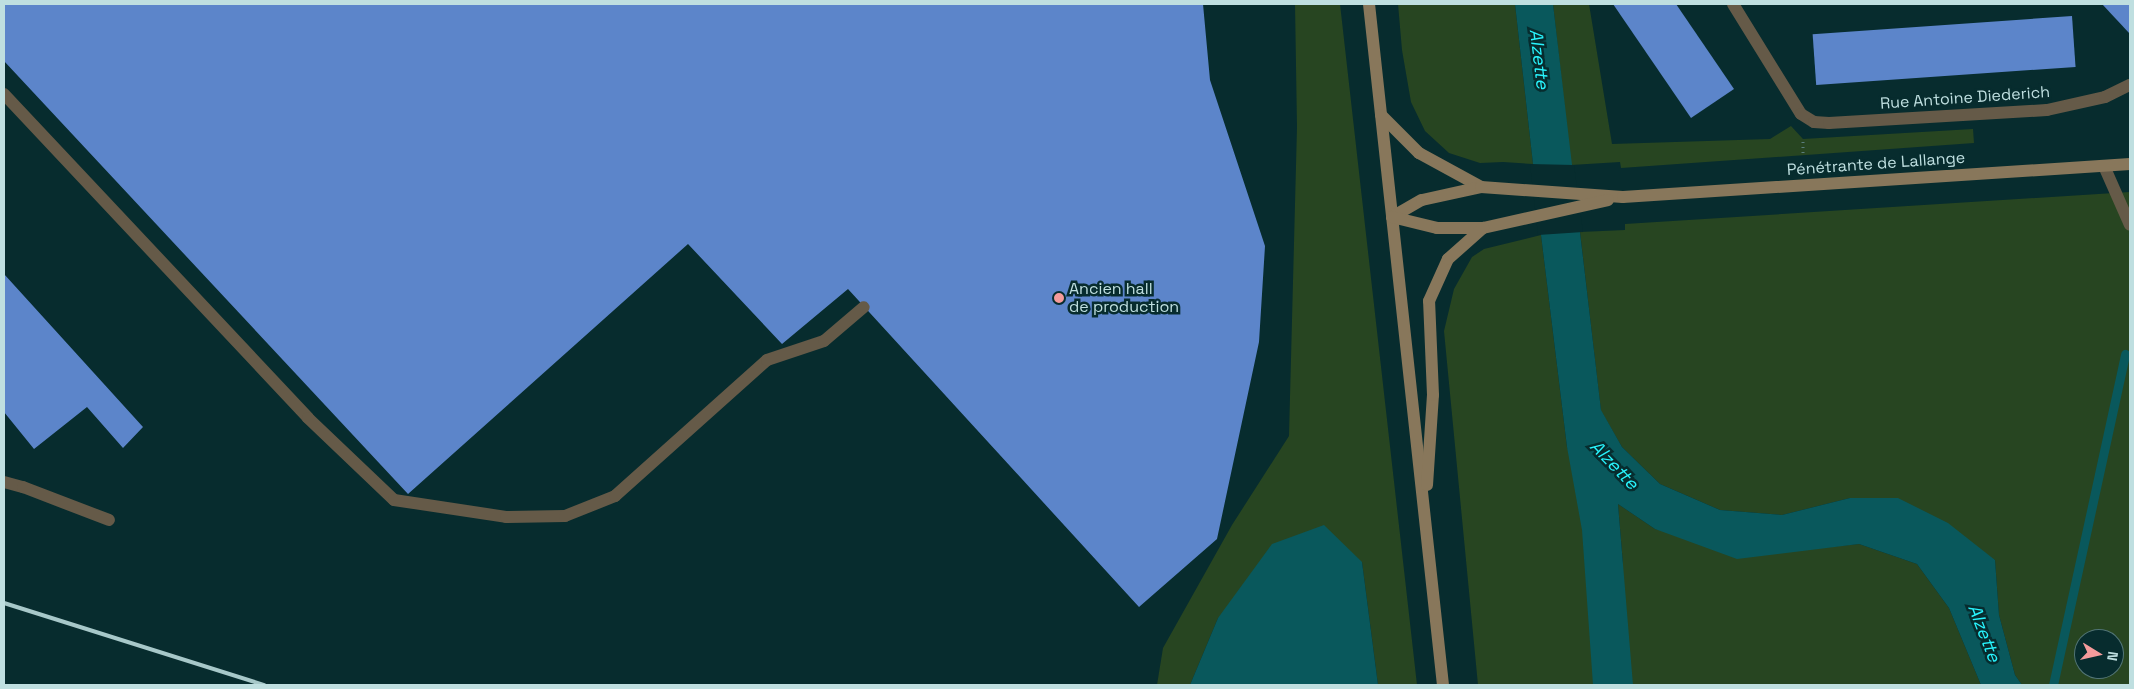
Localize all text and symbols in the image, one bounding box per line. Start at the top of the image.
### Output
water label: Alzette [1525,28,1553,90]
street label: Rue Antoine Diederich [1879,82,2051,114]
street label: Pénétrante de Lallange [1786,148,1966,180]
place label: Ancien hall de production [1069,279,1179,317]
marker: Ancien hall de production [1053,292,1065,304]
water label: Alzette [1585,436,1643,494]
water label: Alzette [1963,601,2005,665]
north arrow [2074,629,2124,679]
text: N [2103,650,2122,662]

